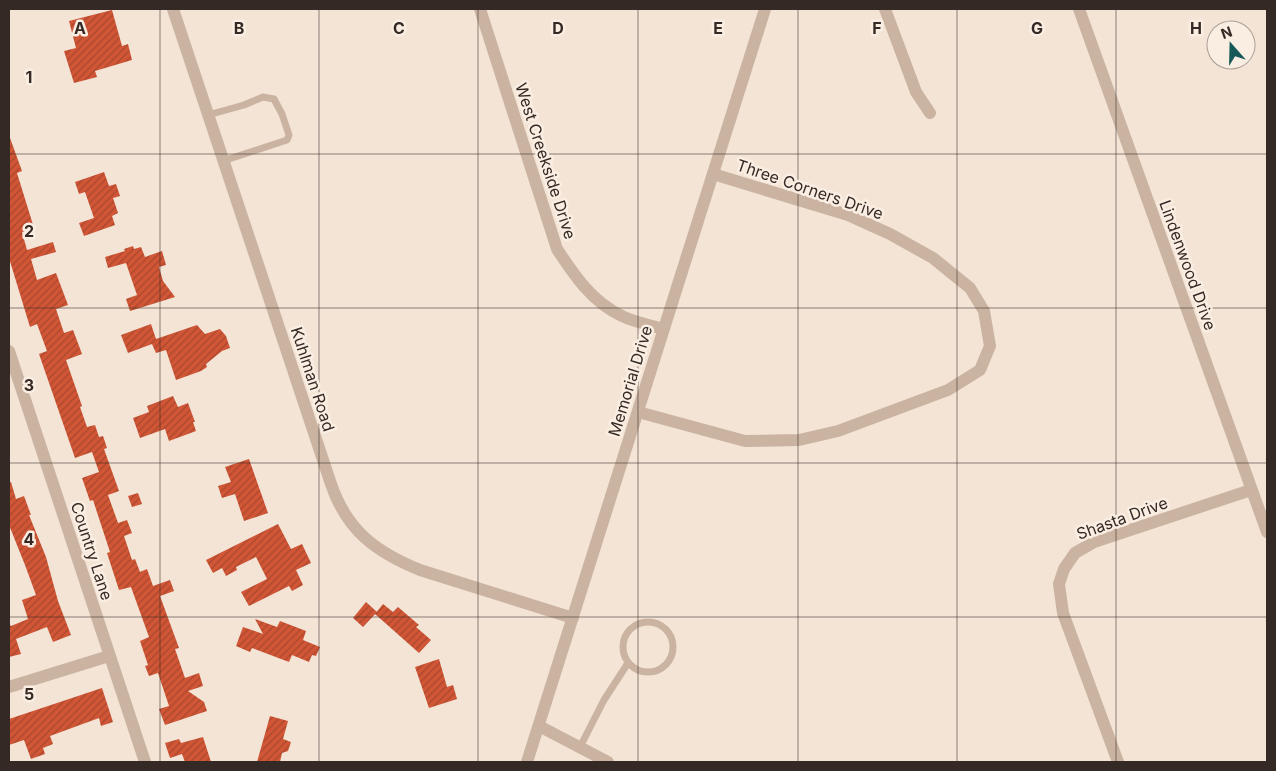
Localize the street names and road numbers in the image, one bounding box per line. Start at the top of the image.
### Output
street label: West Creekside Drive [511,80,581,242]
street label: Three Corners Drive [734,155,886,223]
street label: Lindenwood Drive [1155,197,1221,333]
street label: Memorial Drive [604,323,656,439]
street label: Kuhlman Road [287,324,339,434]
street label: Shasta Drive [1074,492,1170,544]
street label: Country Lane [67,499,117,603]

